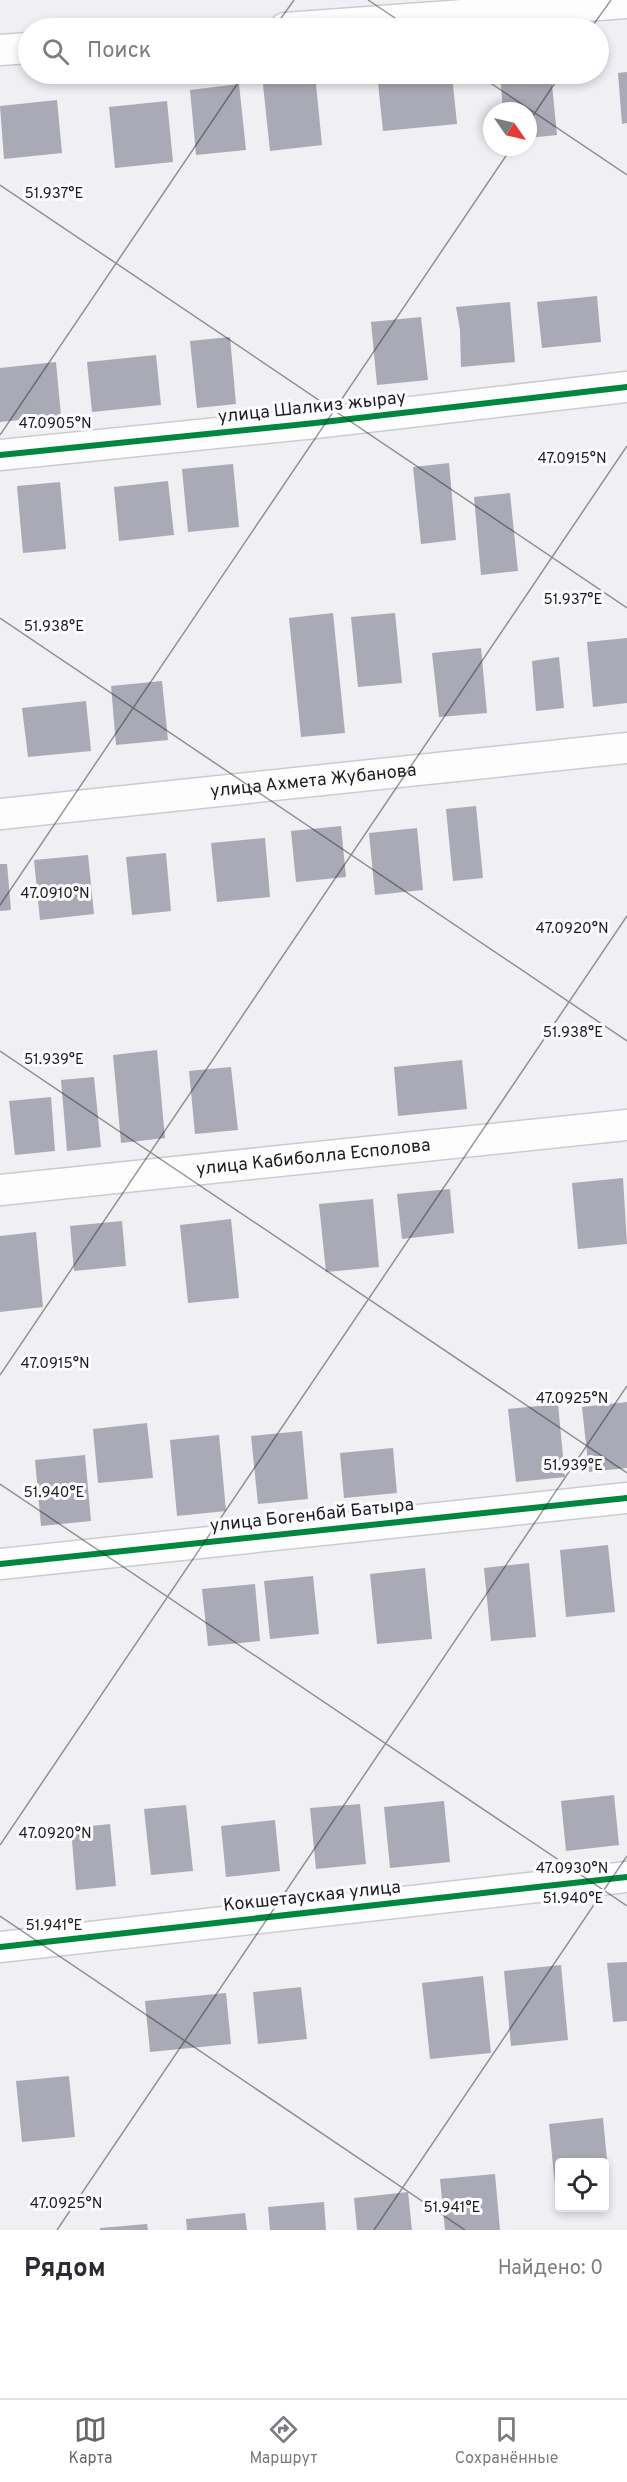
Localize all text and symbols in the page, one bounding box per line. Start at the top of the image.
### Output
search box [18,18,609,84]
icon: search [39,35,72,68]
text: Поиск [87,38,151,65]
north arrow [483,102,537,156]
text: 51.937°E [25,185,84,204]
street label: улица Шалкиз жырау [217,387,407,429]
text: 47.0905°N [18,415,92,434]
text: 47.0915°N [537,450,607,469]
text: 51.937°E [544,591,603,610]
text: 51.938°E [24,618,84,637]
street label: улица Ахмета Жубанова [209,759,418,803]
text: 47.0910°N [20,885,90,904]
text: 47.0920°N [535,920,609,939]
text: 51.938°E [543,1024,603,1043]
text: 51.939°E [24,1051,84,1070]
street label: улица Кабиболла Есполова [195,1134,432,1181]
text: 47.0915°N [20,1355,90,1374]
text: 47.0925°N [536,1390,608,1409]
text: 51.939°E [543,1457,603,1476]
text: 51.940°E [23,1484,85,1503]
street label: улица Богенбай Батыра [209,1494,415,1538]
text: 47.0920°N [18,1825,92,1844]
text: 47.0930°N [536,1860,608,1879]
street label: Кокшетауская улица [222,1876,402,1918]
text: 51.940°E [542,1890,604,1909]
text: 51.941°E [25,1917,83,1936]
map controls [555,2158,609,2212]
button: locate [555,2158,609,2212]
text: 47.0925°N [30,2195,102,2214]
text: 51.941°E [423,2199,481,2218]
text: Рядом [24,2253,106,2286]
text: Найдено: 0 [498,2256,603,2282]
tab: Карта [69,2413,112,2469]
tab: Маршрут [249,2413,318,2469]
tab: Сохранённые [455,2413,558,2469]

